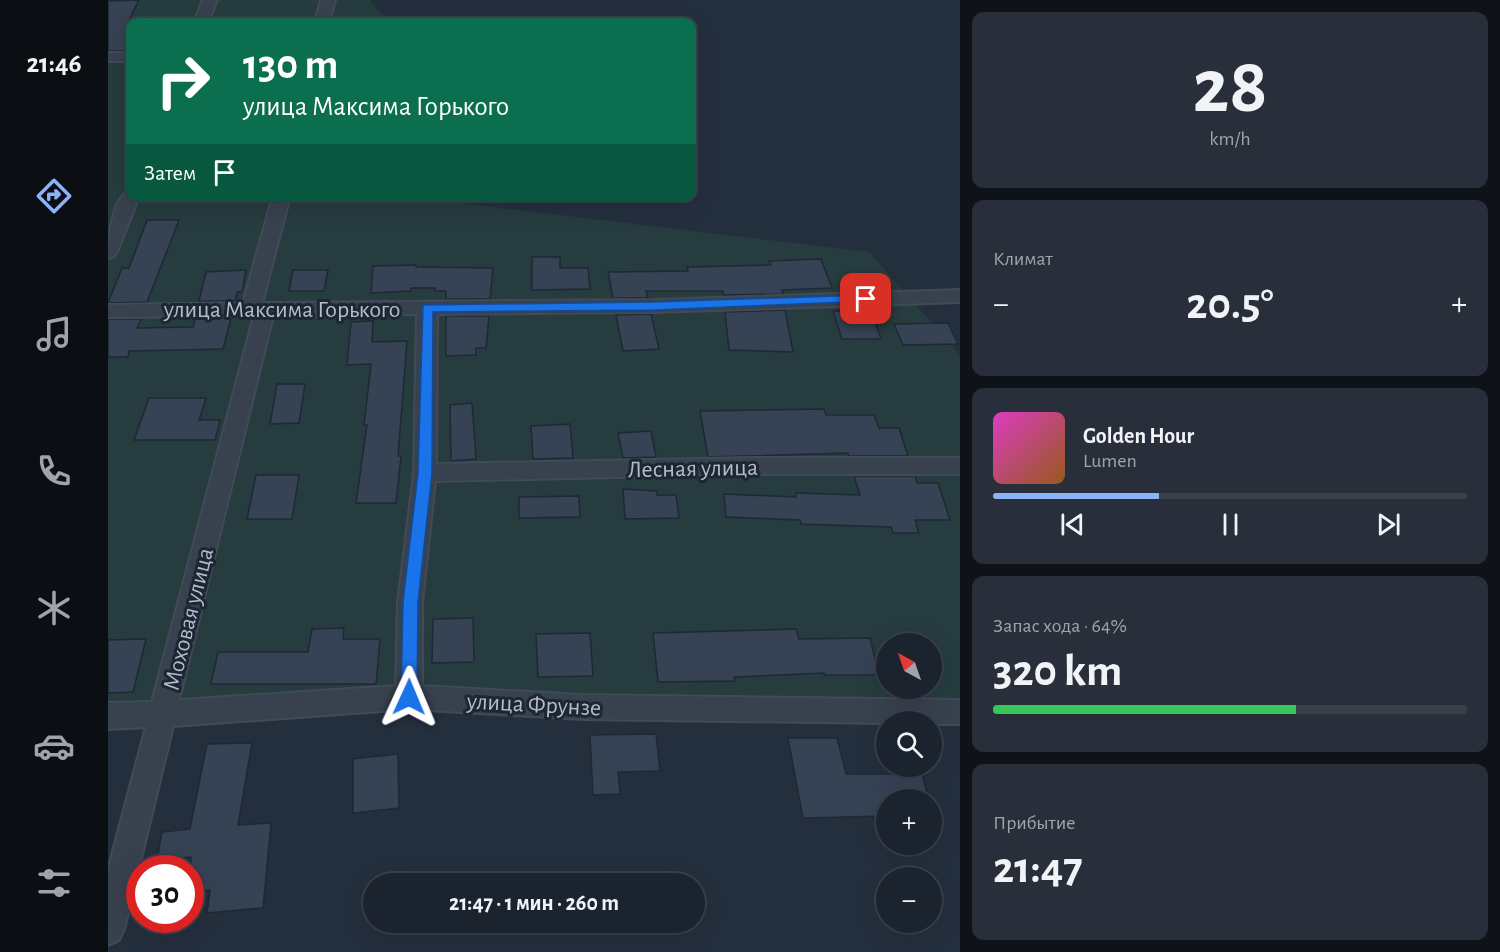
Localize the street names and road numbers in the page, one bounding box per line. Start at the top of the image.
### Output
street label: улица Максима Горького [163,298,400,322]
street label: Лесная улица [628,456,758,482]
street label: Моховая улица [160,545,218,693]
street label: улица Фрунзе [465,689,602,721]

